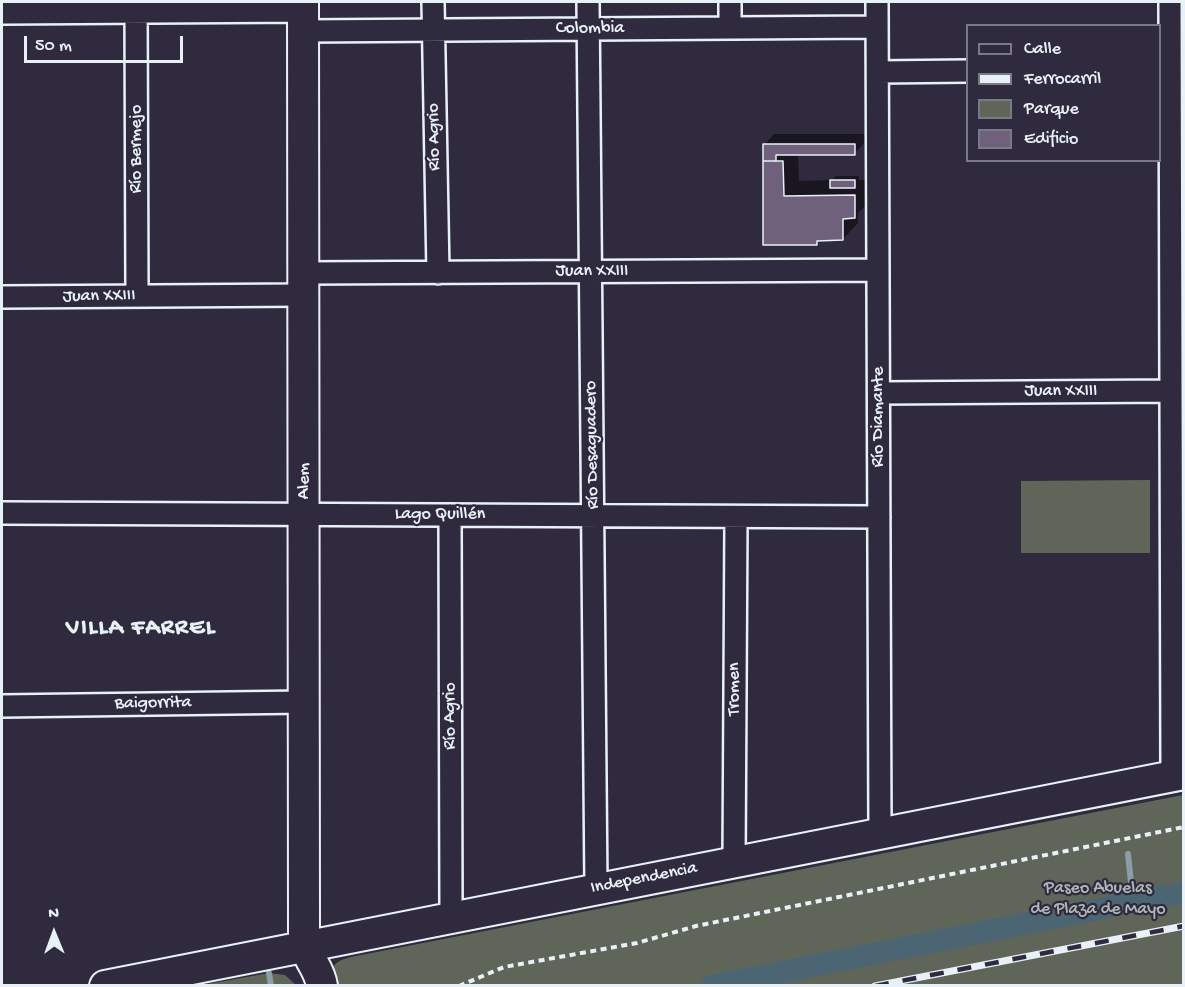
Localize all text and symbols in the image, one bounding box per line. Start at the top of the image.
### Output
street label: Colombia [556,18,624,40]
scale bar [27,24,186,62]
legend [966,24,1161,162]
text: 50 m [35,36,72,57]
text: Calle [1024,39,1061,60]
text: Ferrocarril [1024,69,1101,90]
text: Parque [1024,99,1079,120]
street label: Río Agrio [424,103,446,171]
street label: Río Bermejo [126,105,148,193]
text: Edificio [1024,129,1078,150]
street label: Juan XXIII [556,261,628,283]
street label: Juan XXIII [62,286,136,308]
street label: Río Diamante [868,367,890,467]
street label: Río Desaguadero [581,380,605,510]
street label: Juan XXIII [1025,381,1097,403]
street label: Alem [294,463,316,499]
street label: Lago Quillén [395,504,485,526]
district label: VILLA FARREL [66,615,216,643]
street label: Tromen [724,662,746,716]
street label: Río Agrio [440,682,462,750]
street label: Baigorrita [114,693,192,715]
street label: Independencia [589,858,699,900]
park label: Paseo Abuelas de Plaza de Mayo [1031,878,1165,920]
north arrow [24,903,84,963]
text: N [48,905,59,924]

